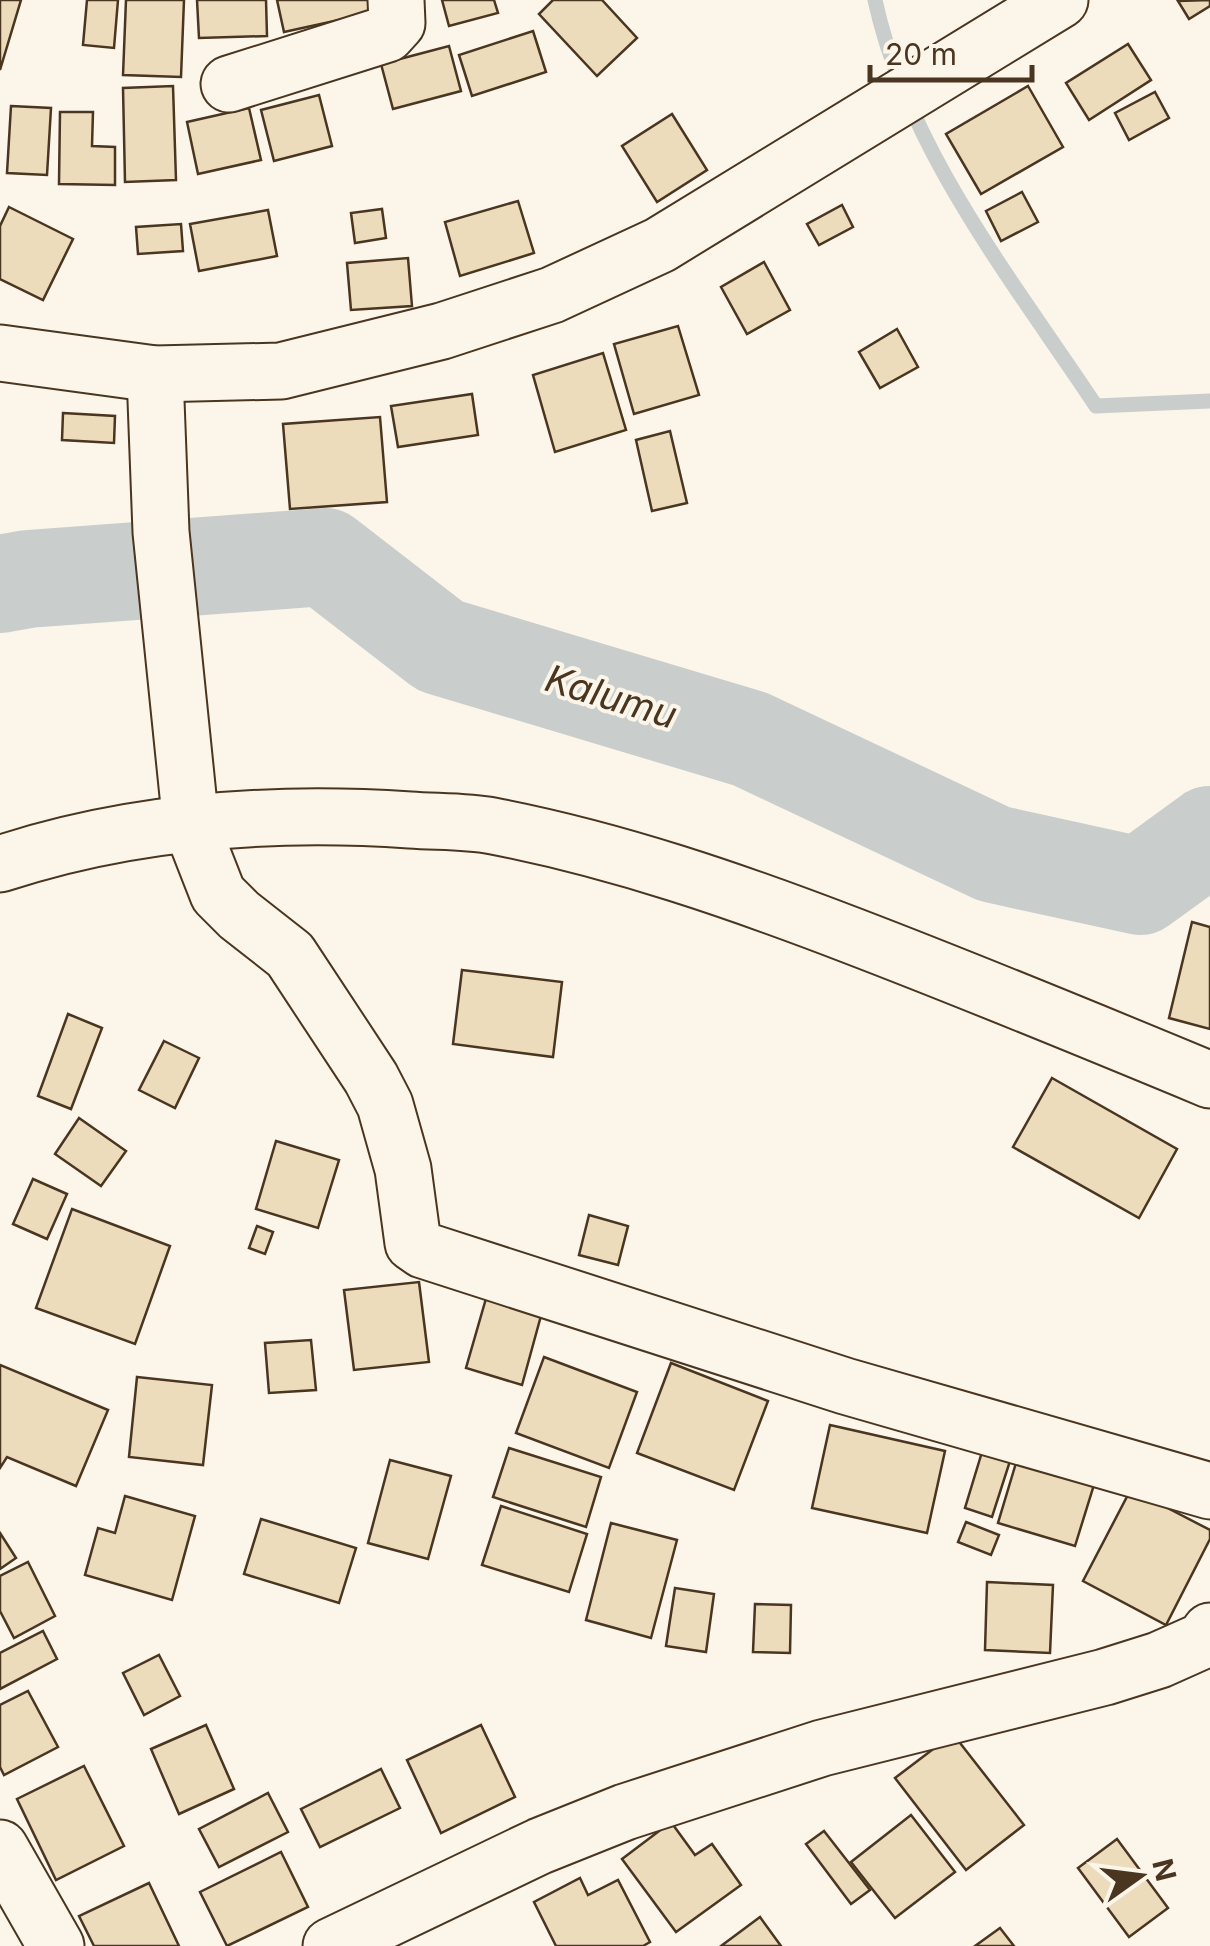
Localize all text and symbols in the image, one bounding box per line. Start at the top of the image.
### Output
scale bar [870,20,1032,82]
text: 20 m [885,36,957,72]
water label: Kalumu [540,654,682,738]
north arrow [1090,1826,1190,1926]
text: N [1145,1855,1183,1884]

